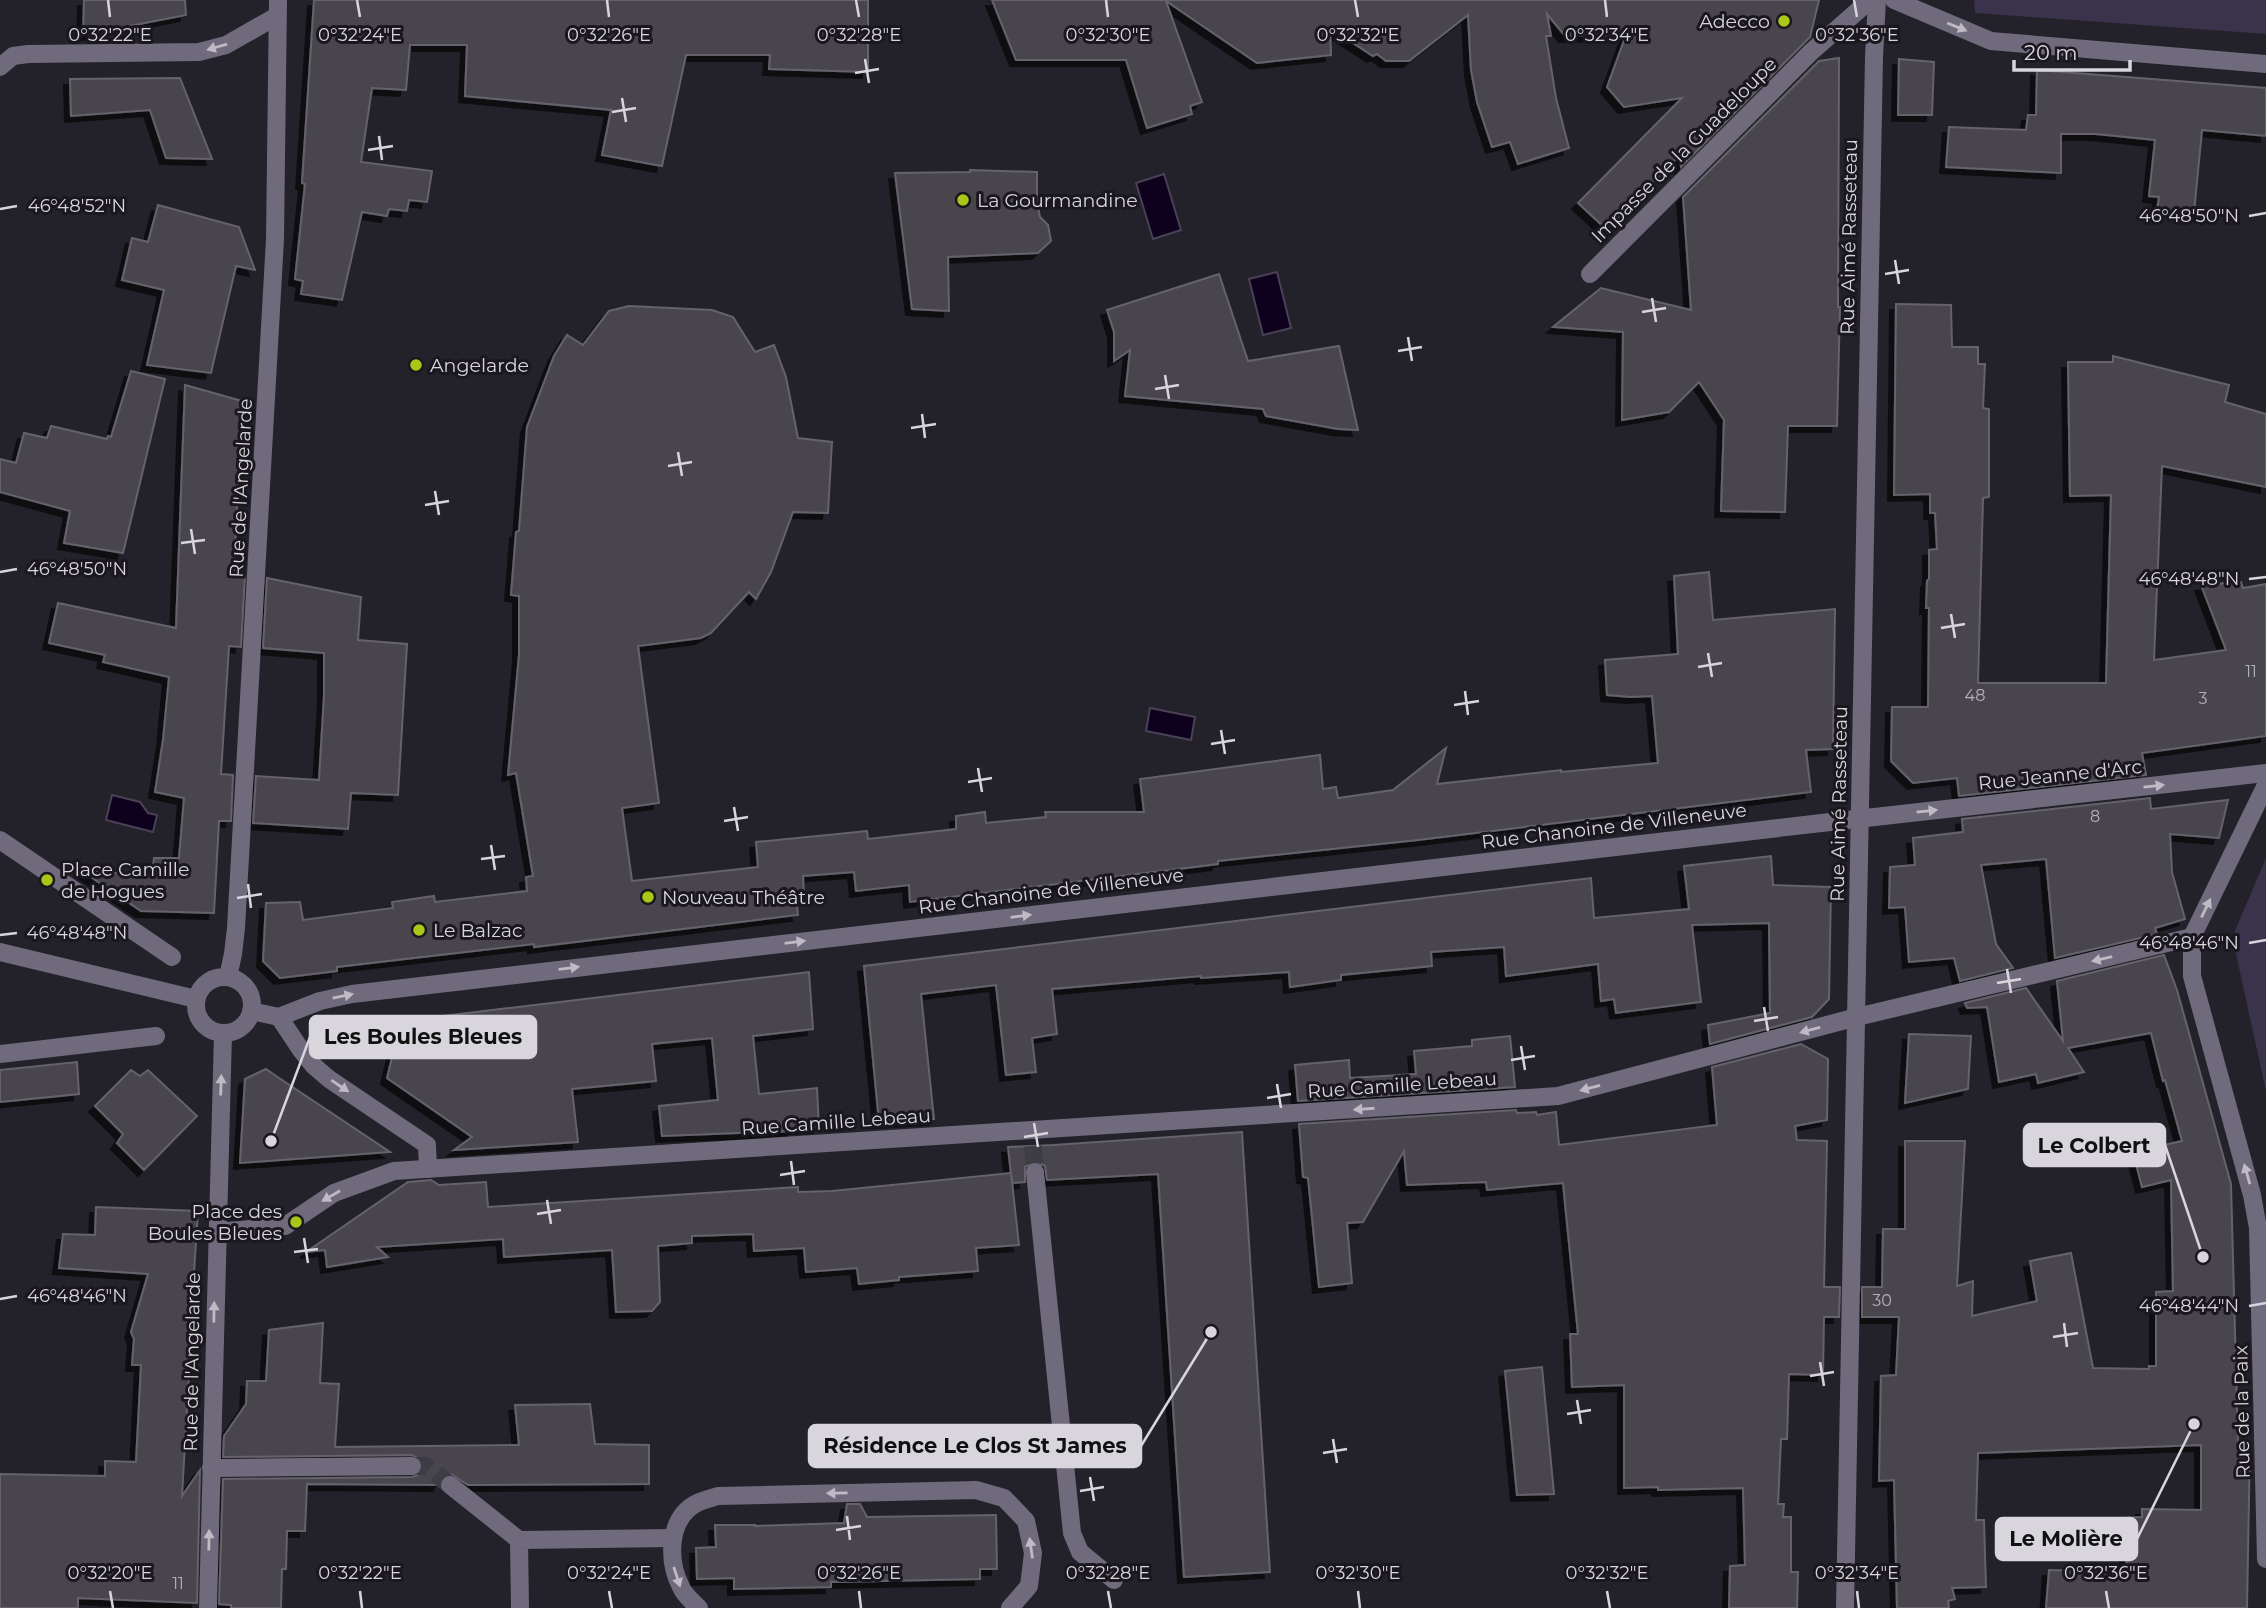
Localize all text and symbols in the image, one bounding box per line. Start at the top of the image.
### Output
place label: Adecco [1699,10,1770,33]
marker: Adecco [1776,13,1792,29]
one-way arrow [1946,22,1967,33]
text: 0°32'22"E [68,24,152,46]
text: 0°32'24"E [318,24,402,46]
text: 0°32'26"E [567,24,651,46]
text: 0°32'28"E [817,24,901,46]
text: 0°32'30"E [1066,24,1151,46]
text: 0°32'32"E [1316,24,1400,46]
text: 0°32'34"E [1565,24,1649,46]
text: 0°32'36"E [1815,24,1899,46]
scale bar [2014,28,2130,72]
text: 20 m [2024,40,2078,65]
one-way arrow [206,42,228,53]
street label: Impasse de la Guadeloupe [1587,53,1781,247]
street label: Rue Aimé Rasseteau [1836,139,1862,335]
place label: La Gourmandine [977,189,1138,212]
marker: La Gourmandine [955,192,971,208]
text: 46°48'52"N [28,195,126,217]
text: 46°48'50"N [2139,205,2239,227]
place label: Angelarde [430,354,529,377]
marker: Angelarde [408,357,424,373]
street label: Rue de l'Angelarde [225,398,257,578]
text: 46°48'50"N [27,558,127,580]
text: 46°48'48"N [2139,568,2239,590]
house number: 11 [2245,662,2257,681]
house number: 48 [1965,686,1985,705]
house number: 3 [2198,689,2208,708]
street label: Rue Aimé Rasseteau [1826,706,1852,902]
street label: Rue Jeanne d'Arc [1977,755,2143,795]
one-way arrow [2143,780,2165,791]
street label: Rue Chanoine de Villeneuve [1480,798,1748,854]
one-way arrow [1917,805,1939,816]
house number: 8 [2090,807,2100,826]
place label: Place Camille de Hogues [61,858,189,903]
street label: Rue Chanoine de Villeneuve [917,863,1185,919]
marker: Place Camille de Hogues [39,872,55,888]
place label: Nouveau Théâtre [662,886,825,909]
marker: Nouveau Théâtre [640,889,656,905]
one-way arrow [2201,898,2212,918]
one-way arrow [1010,910,1032,921]
place label: Le Balzac [433,919,523,942]
text: 46°48'48"N [27,922,127,944]
marker: Le Balzac [411,922,427,938]
text: 46°48'46"N [2139,932,2239,954]
one-way arrow [784,937,806,948]
one-way arrow [2091,953,2113,964]
one-way arrow [558,963,580,974]
one-way arrow [332,990,354,1001]
callout: Les Boules Bleues [310,1016,536,1058]
text: Les Boules Bleues [324,1024,522,1049]
one-way arrow [1799,1025,1820,1035]
street label: Rue Camille Lebeau [1306,1067,1498,1103]
one-way arrow [216,1074,227,1096]
one-way arrow [331,1079,349,1093]
one-way arrow [1579,1083,1600,1093]
one-way arrow [1352,1103,1374,1114]
street label: Rue Camille Lebeau [740,1104,932,1140]
callout: Le Colbert [2024,1124,2165,1166]
text: Le Colbert [2038,1133,2150,1158]
one-way arrow [2241,1163,2251,1184]
one-way arrow [322,1190,341,1202]
place label: Place des Boules Bleues [148,1200,282,1245]
marker: Place des Boules Bleues [288,1214,304,1230]
street label: Rue de l'Angelarde [179,1272,205,1452]
text: 46°48'46"N [27,1285,127,1307]
house number: 30 [1872,1291,1892,1310]
text: 46°48'44"N [2139,1295,2239,1317]
one-way arrow [209,1301,220,1323]
street label: Rue de la Paix [2229,1345,2255,1479]
callout: Résidence Le Clos St James [809,1425,1141,1467]
text: Résidence Le Clos St James [823,1433,1127,1458]
one-way arrow [825,1487,847,1499]
callout: Le Molière [1996,1518,2137,1560]
text: Le Molière [2009,1526,2123,1551]
one-way arrow [203,1529,215,1551]
one-way arrow [1025,1537,1036,1559]
text: 0°32'20"E [67,1562,153,1584]
text: 0°32'22"E [318,1562,402,1584]
text: 0°32'24"E [567,1562,651,1584]
text: 0°32'26"E [817,1562,901,1584]
text: 0°32'28"E [1066,1562,1150,1584]
text: 0°32'30"E [1316,1562,1401,1584]
text: 0°32'32"E [1565,1562,1649,1584]
text: 0°32'34"E [1815,1562,1899,1584]
text: 0°32'36"E [2064,1562,2148,1584]
one-way arrow [672,1566,683,1587]
house number: 11 [172,1574,184,1593]

